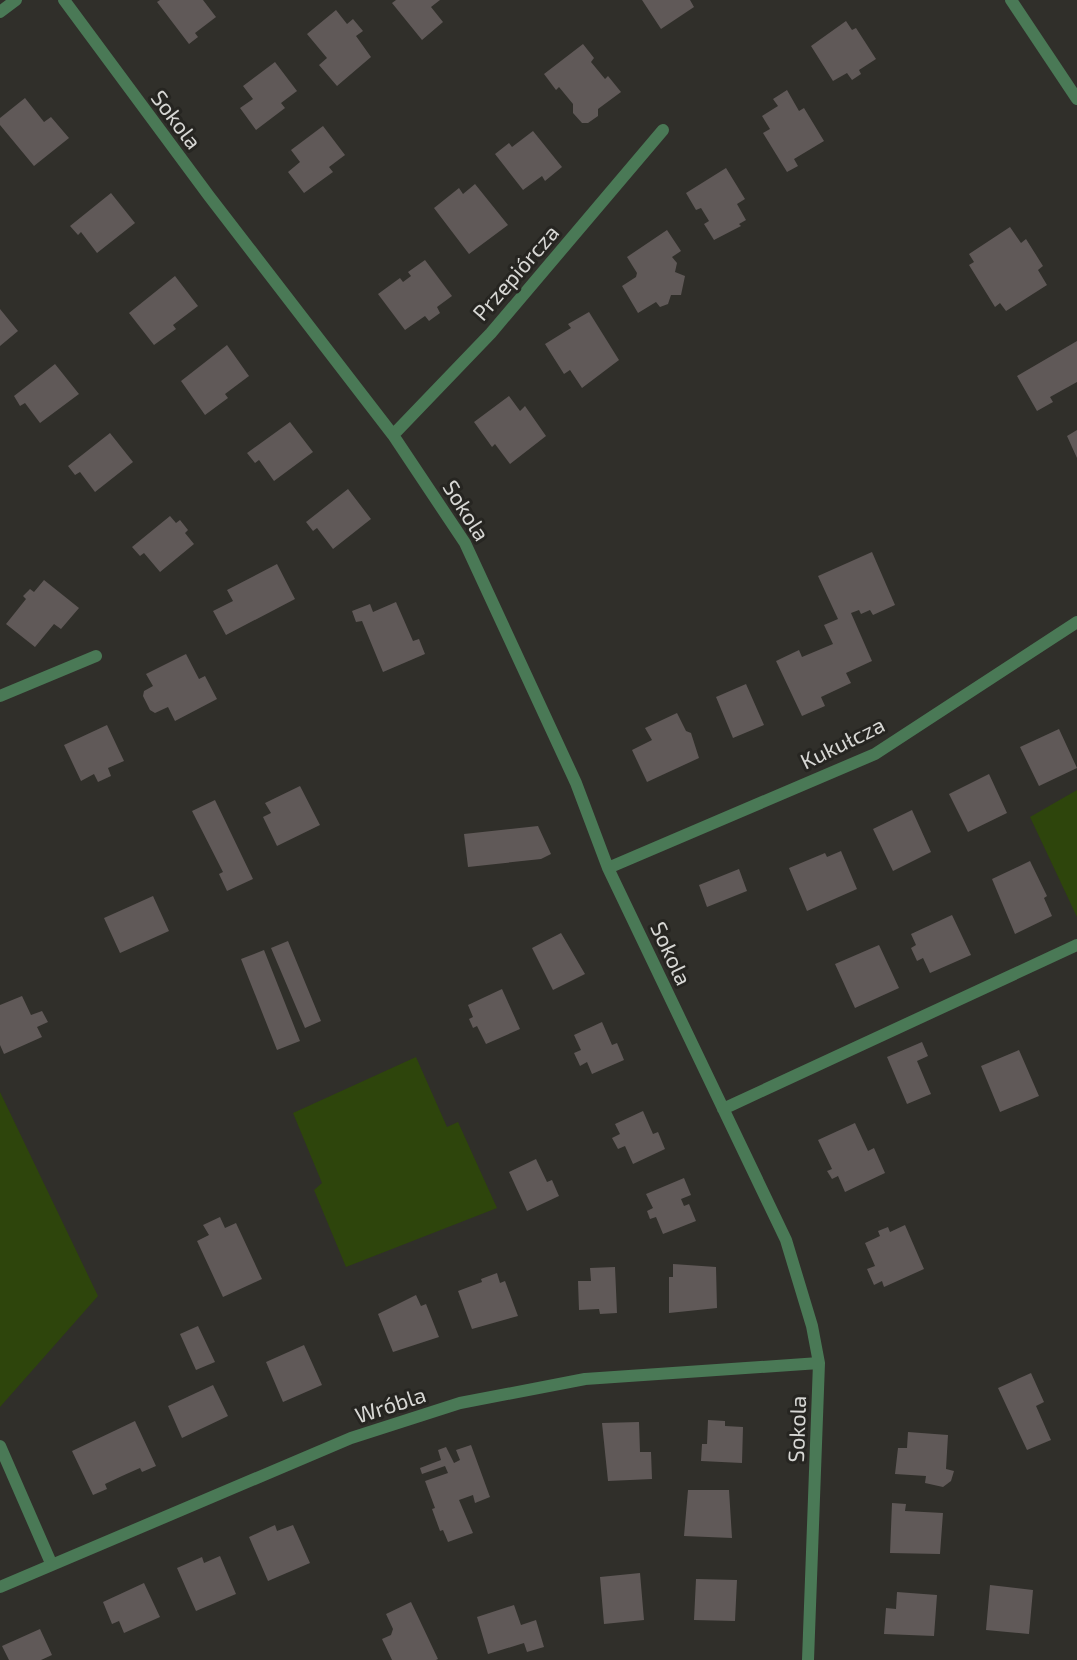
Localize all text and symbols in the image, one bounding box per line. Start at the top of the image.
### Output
street label: Sokola [147,84,207,154]
street label: Przepiórcza [466,219,564,325]
street label: Sokola [438,475,496,545]
street label: Kukułcza [796,710,888,774]
street label: Sokola [646,917,698,989]
street label: Wróbla [351,1380,429,1428]
street label: Sokola [782,1395,810,1463]

